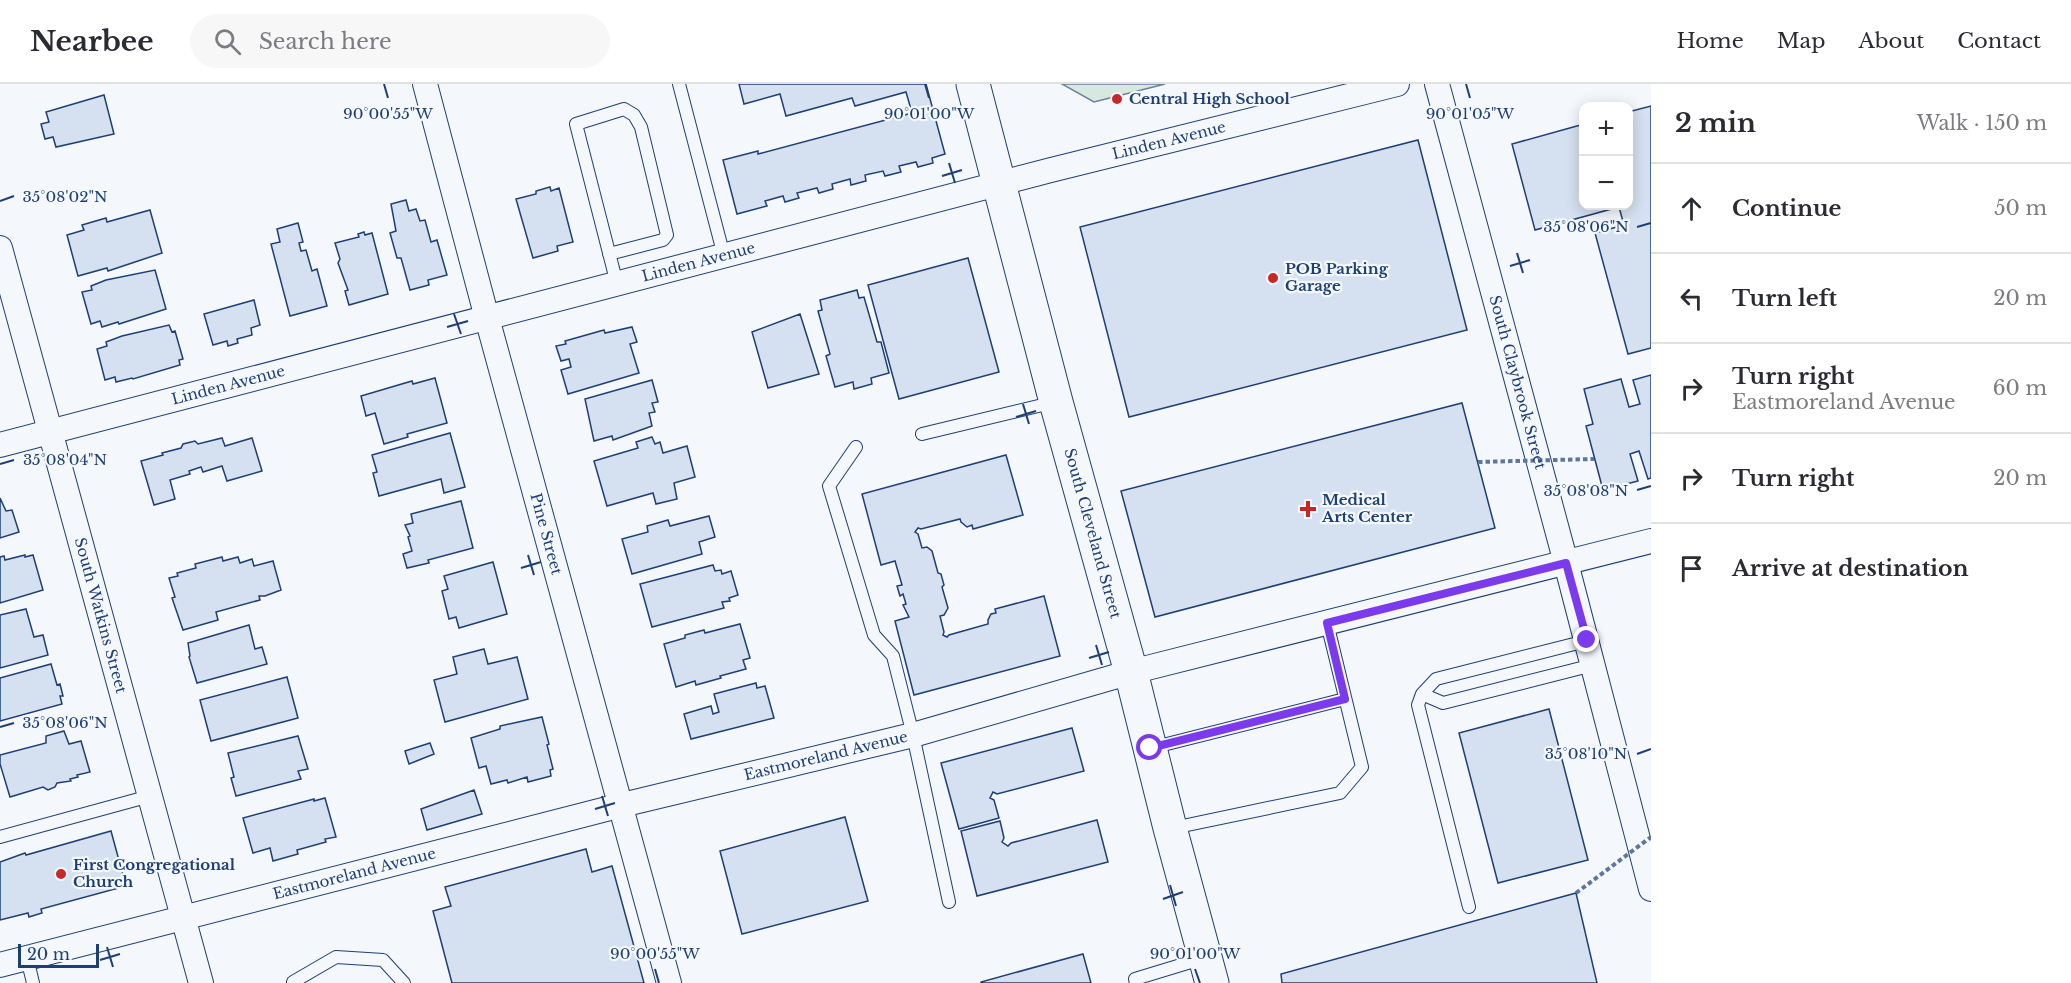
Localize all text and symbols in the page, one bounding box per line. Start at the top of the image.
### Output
search box [190,14,610,68]
text: Nearbee [30,24,154,59]
icon: search [211,25,244,58]
text: Search here [259,28,392,55]
text: Home [1677,28,1744,54]
text: Map [1777,28,1825,54]
text: About [1858,28,1924,54]
text: Contact [1957,28,2041,54]
place label: Central High School [1129,89,1291,108]
marker: Central High School [1110,92,1124,106]
map controls [1579,102,1633,210]
button: + [1579,102,1633,156]
text: 90°00'55"W [343,104,433,123]
text: 90°01'00"W [884,104,975,123]
text: 90°01'05"W [1426,104,1515,123]
text: 2 min [1675,107,1756,139]
text: Walk · 150 m [1917,111,2047,135]
street label: Linden Avenue [1110,117,1228,163]
button: − [1579,156,1633,210]
text: 35°08'02"N [23,187,107,206]
icon: ahead [1675,192,1708,225]
text: Continue [1732,195,1841,222]
text: 50 m [1994,196,2047,220]
text: 35°08'06"N [1543,217,1629,236]
street label: Linden Avenue [640,238,757,286]
place label: POB Parking Garage [1285,259,1389,295]
marker: POB Parking Garage [1266,271,1280,285]
icon: left [1675,282,1708,315]
text: Turn left [1732,285,1837,312]
text: 20 m [1993,286,2047,310]
street label: South Claybrook Street [1485,293,1550,472]
street label: Linden Avenue [169,361,287,409]
text: Turn right [1732,363,1854,390]
icon: right [1675,372,1708,405]
text: 60 m [1993,376,2047,400]
text: Eastmoreland Avenue [1732,390,1956,414]
street label: South Cleveland Street [1060,446,1126,621]
text: 35°08'04"N [23,450,107,469]
icon: right [1675,462,1708,495]
text: Turn right [1732,465,1854,492]
text: 20 m [1993,466,2047,490]
text: 35°08'08"N [1544,481,1628,500]
place label: Medical Arts Center [1321,490,1413,526]
street label: Pine Street [526,491,567,577]
marker: Medical Arts Center [1299,500,1317,518]
street label: South Watkins Street [71,535,131,696]
icon: arrive [1675,552,1708,585]
text: Arrive at destination [1732,555,1969,582]
route end [1573,626,1599,652]
text: 35°08'06"N [22,713,108,732]
street label: Eastmoreland Avenue [742,727,910,784]
route start [1136,734,1162,760]
text: 35°08'10"N [1545,744,1627,763]
street label: Eastmoreland Avenue [271,843,438,903]
place label: First Congregational Church [73,855,236,891]
marker: First Congregational Church [54,867,68,881]
scale bar [18,941,99,968]
text: 20 m [27,944,70,964]
text: 90°00'55"W [610,944,700,963]
text: 90°01'00"W [1150,944,1241,963]

